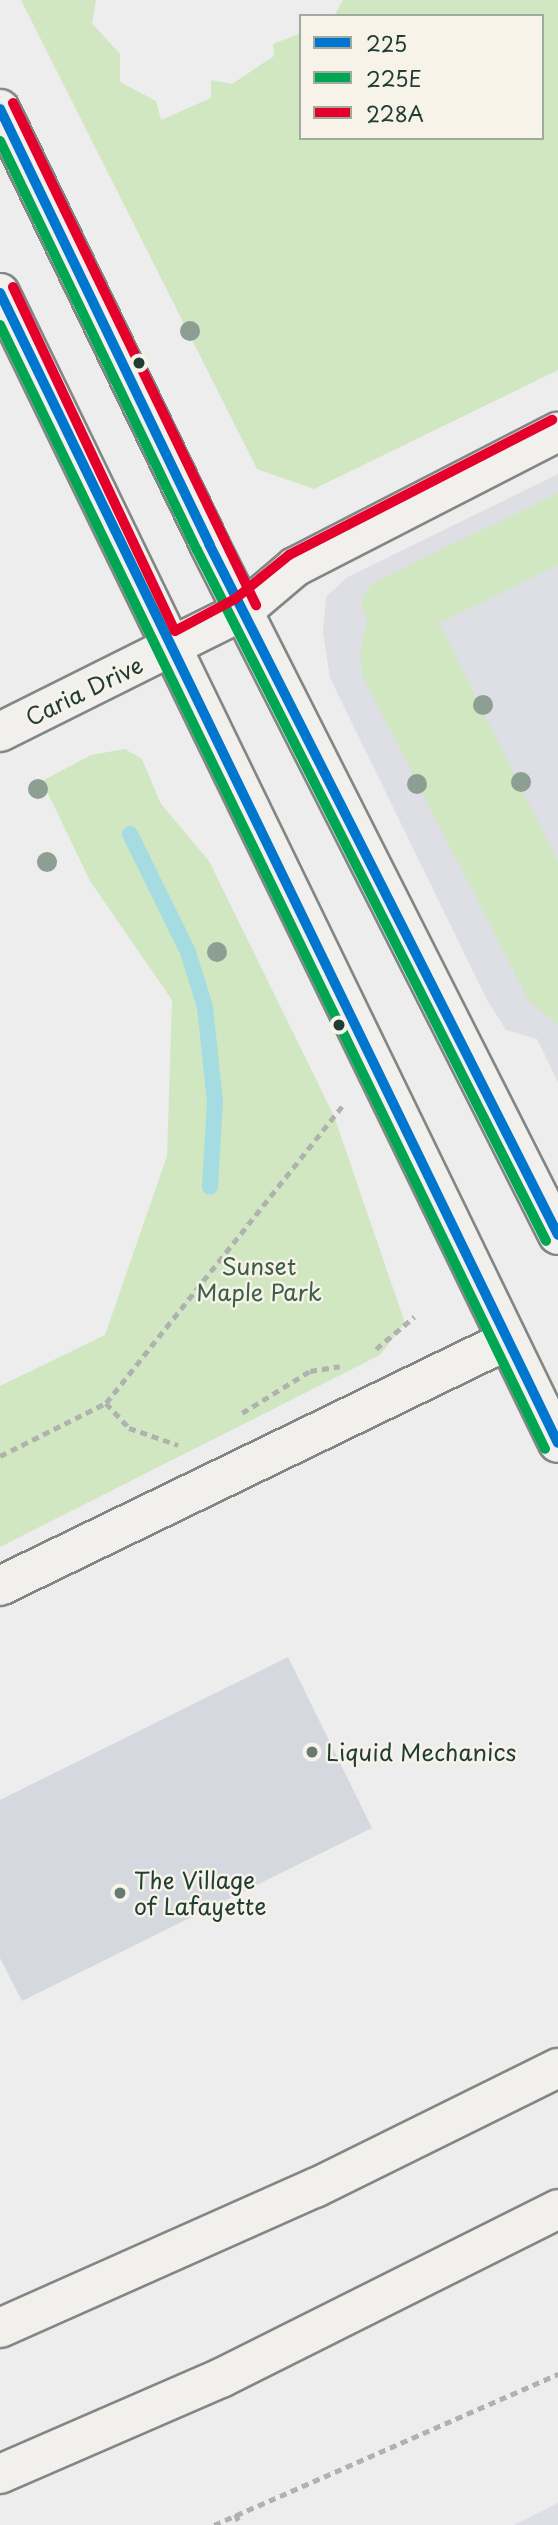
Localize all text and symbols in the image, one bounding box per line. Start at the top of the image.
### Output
legend [299,14,544,140]
text: 225 [366,27,407,59]
text: 225E [366,62,422,94]
text: 228A [366,97,424,129]
unlabelled marker [132,356,146,370]
street label: Caria Drive [20,650,148,732]
unlabelled marker [332,1018,346,1032]
park label: Sunset Maple Park [196,1252,322,1306]
place label: Liquid Mechanics [326,1738,516,1766]
marker: Liquid Mechanics [304,1744,320,1760]
place label: The Village of Lafayette [134,1866,266,1920]
marker: The Village of Lafayette [112,1885,128,1901]

